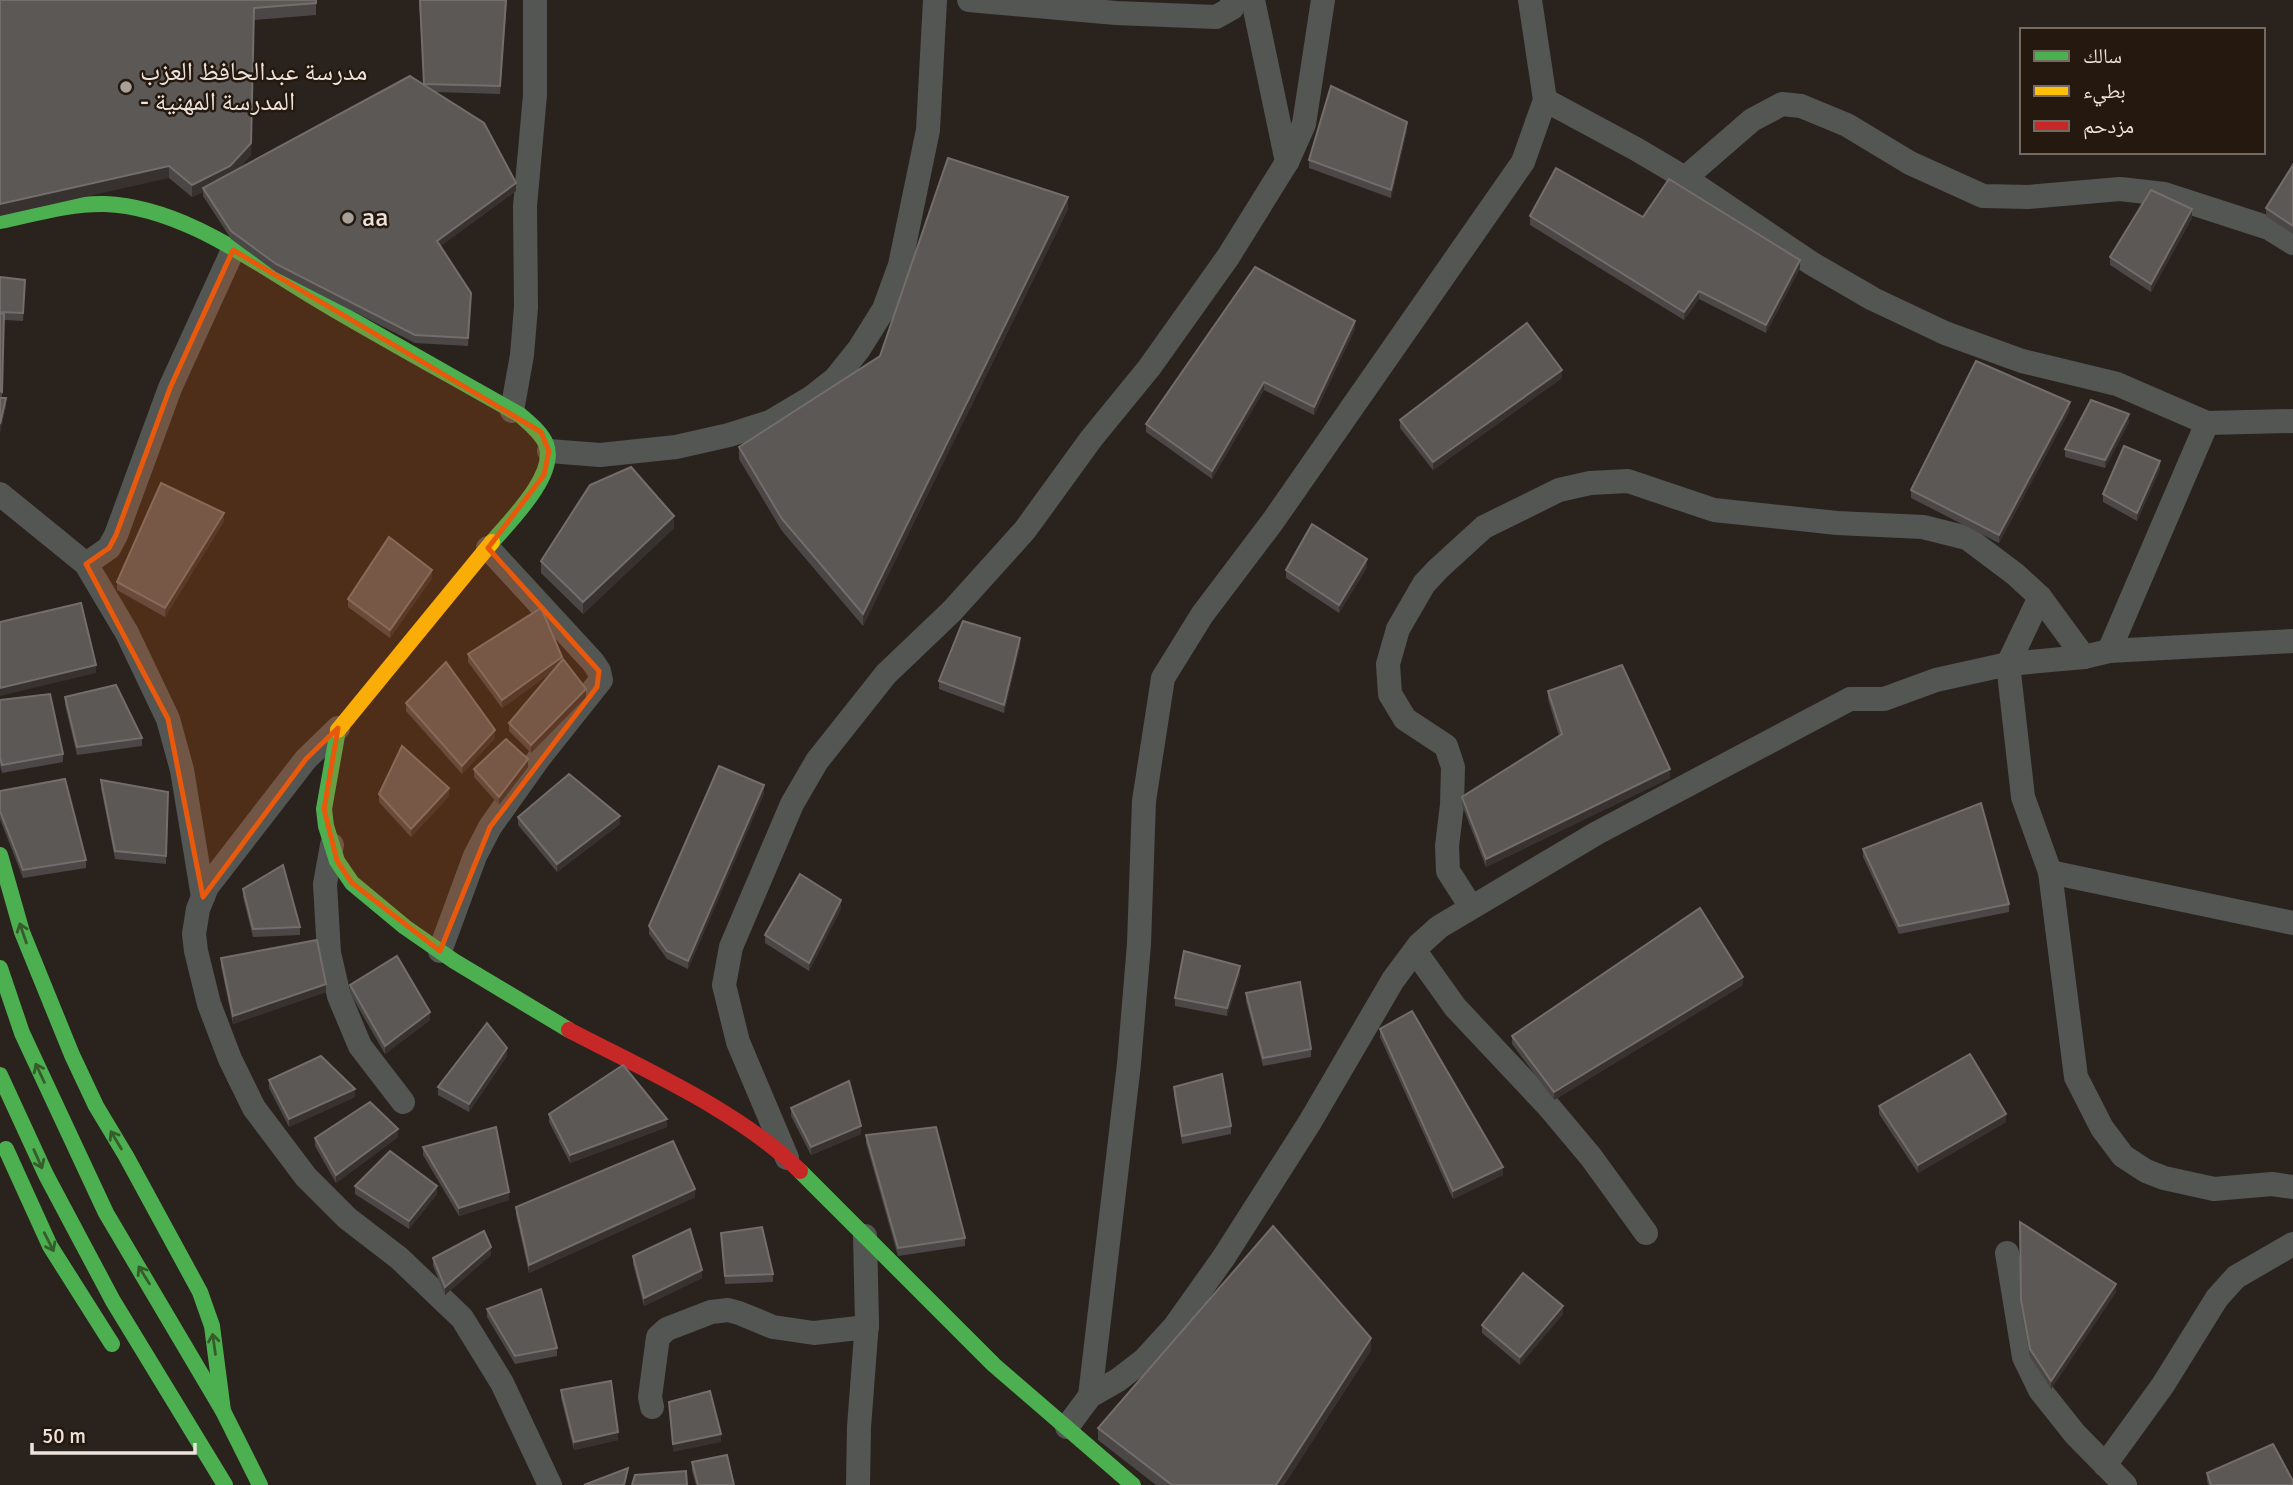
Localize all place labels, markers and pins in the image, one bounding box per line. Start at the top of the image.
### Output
place label: مدرسة عبدالحافظ العزب - المدرسة المهنية [140,56,367,118]
marker: مدرسة عبدالحافظ العزب - المدرسة المهنية [118,79,134,95]
place label: aa [362,202,388,234]
marker: aa [340,210,356,226]

